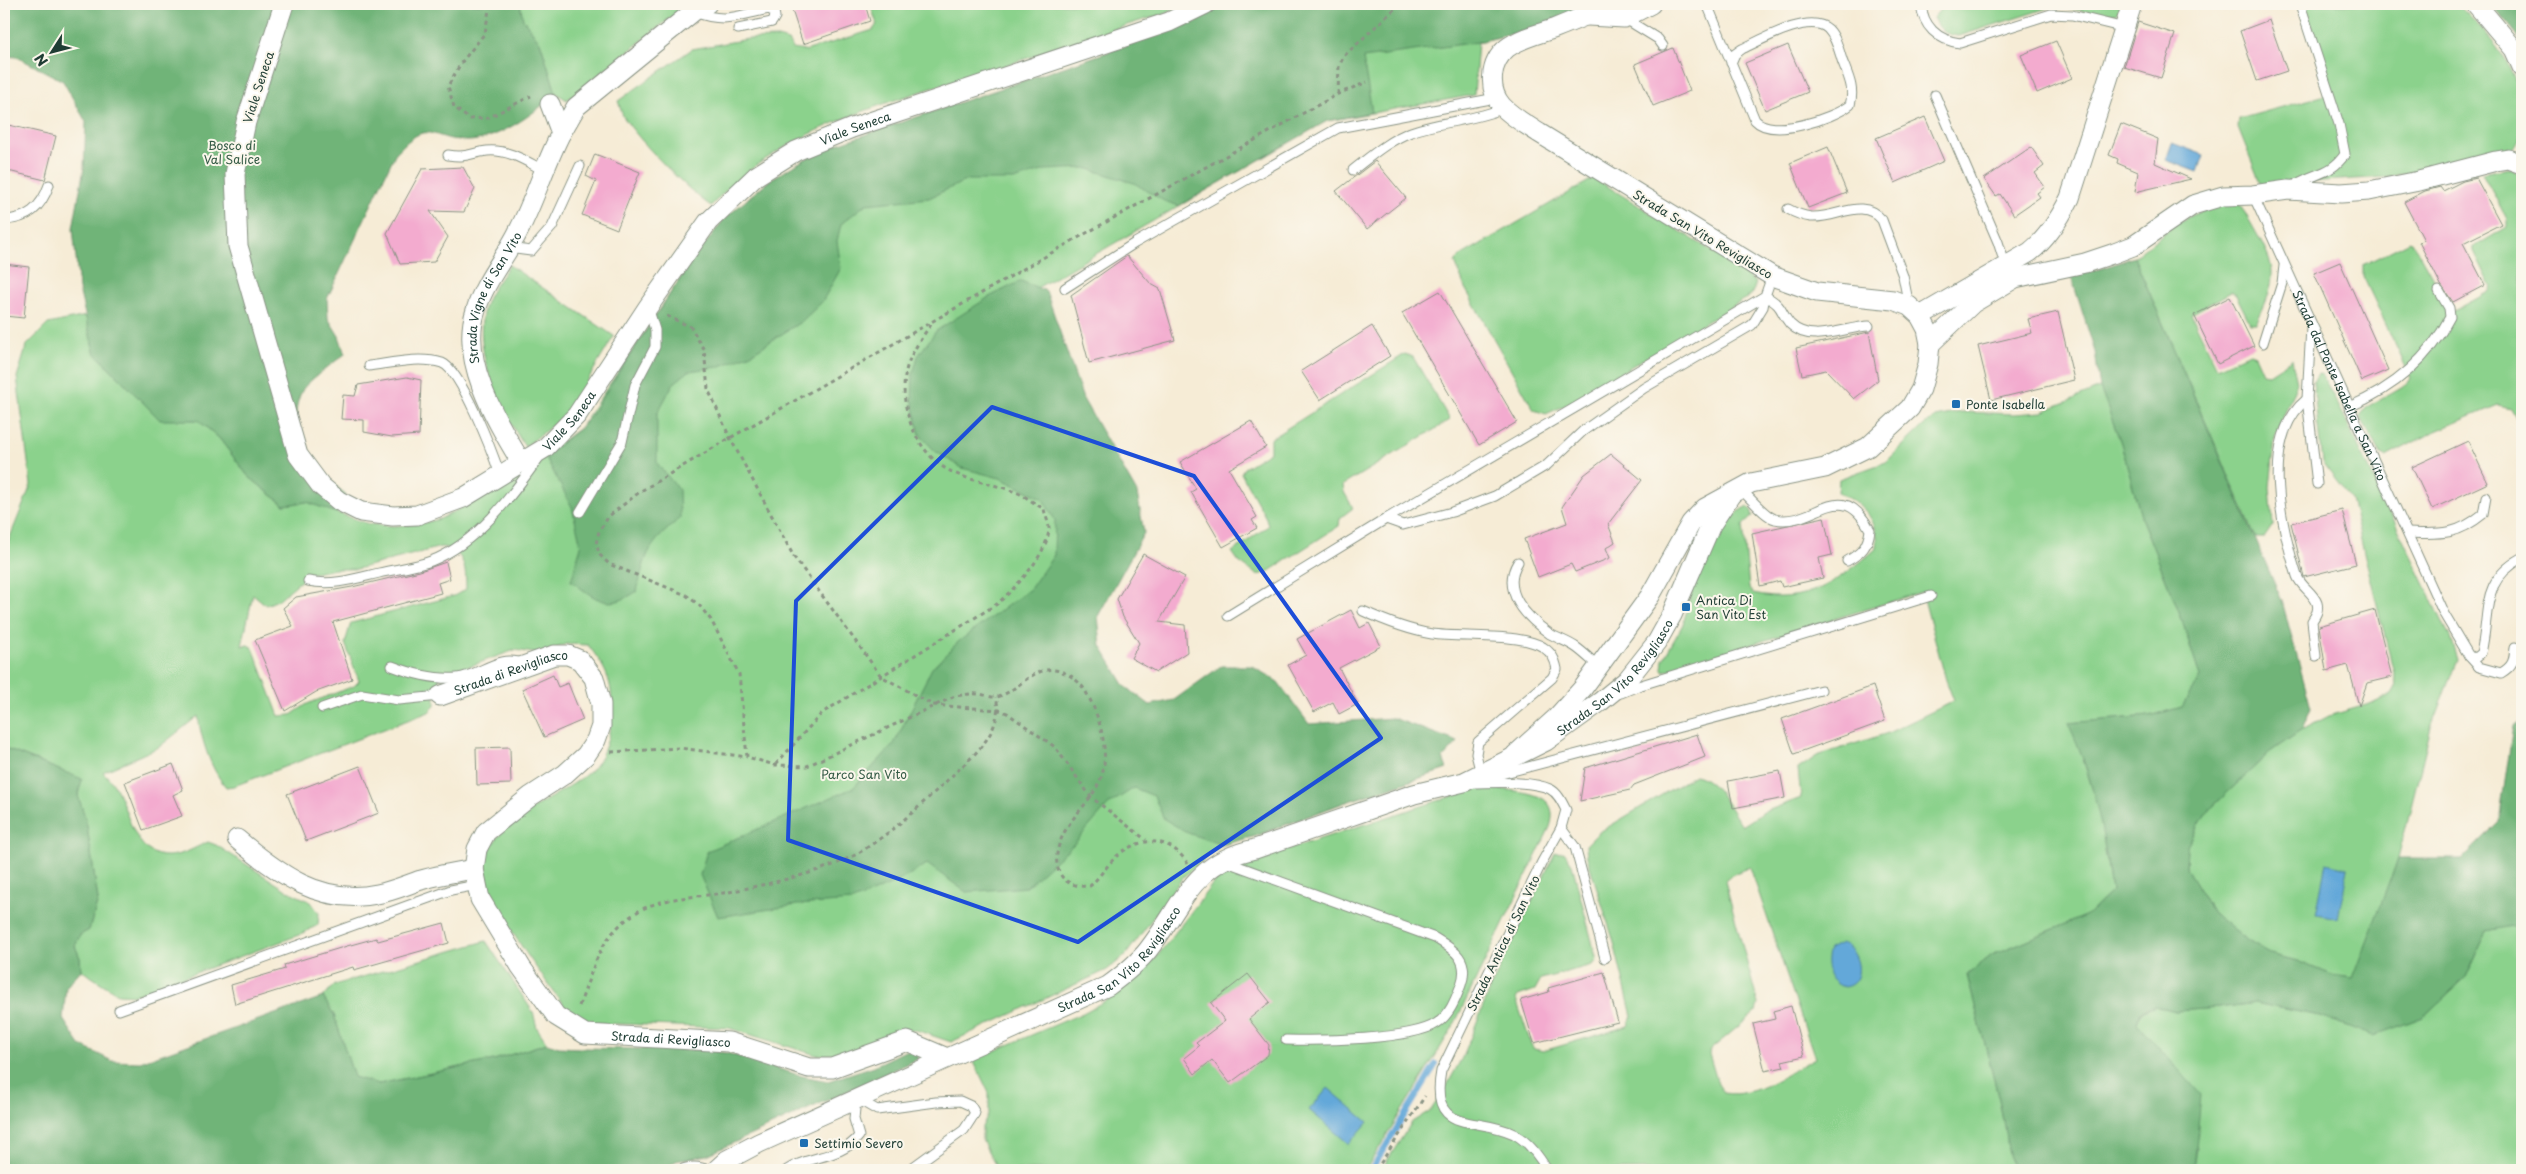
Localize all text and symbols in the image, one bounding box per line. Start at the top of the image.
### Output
north arrow [28,28,78,78]
street label: Viale Seneca [238,48,278,125]
text: N [29,49,53,71]
street label: Viale Seneca [817,107,893,149]
park label: Bosco di Val Salice [204,136,260,168]
street label: Strada San Vito Revigliasco [1630,185,1777,283]
street label: Strada Vigne di San Vito [463,228,526,366]
street label: Strada dal Ponte Isabella a San Vito [2288,287,2391,484]
street label: Viale Seneca [538,387,600,455]
place label: Ponte Isabella [1966,395,2045,413]
marker: Ponte Isabella [1950,398,1962,410]
place label: Antica Di San Vito Est [1696,591,1766,623]
marker: Antica Di San Vito Est [1680,601,1692,613]
street label: Strada San Vito Revigliasco [1553,616,1677,740]
street label: Strada di Revigliasco [451,646,568,699]
park label: Parco San Vito [821,765,907,783]
street label: Strada Antica di San Vito [1462,872,1544,1014]
street label: Strada San Vito Revigliasco [1054,902,1185,1017]
street label: Strada di Revigliasco [610,1026,732,1051]
place label: Settimio Severo [814,1134,904,1152]
marker: Settimio Severo [798,1137,810,1149]

